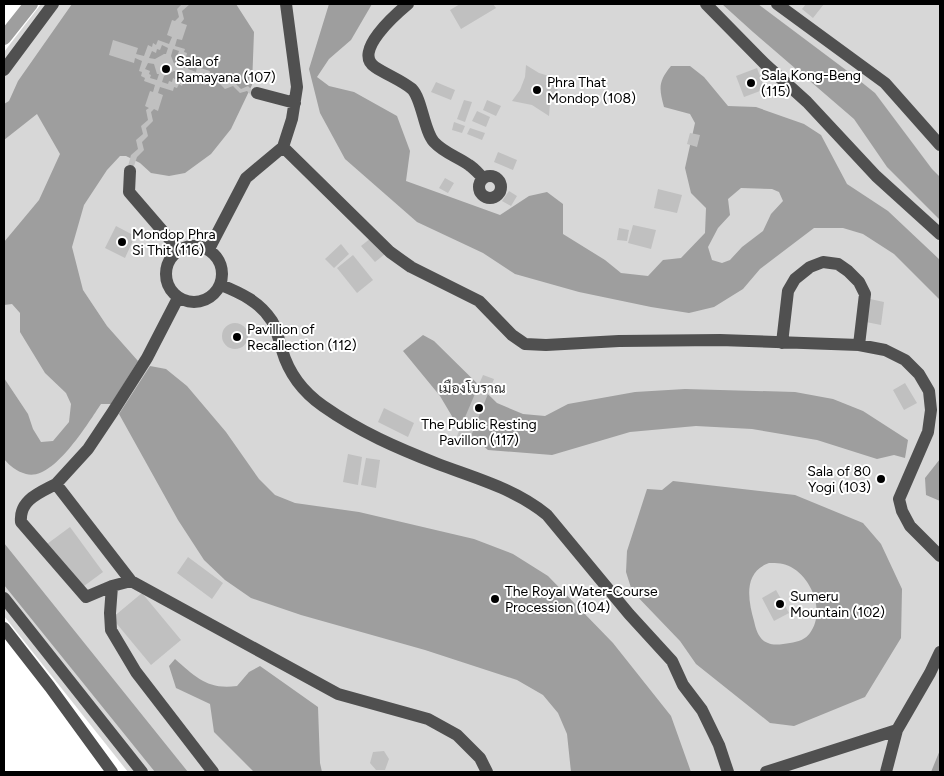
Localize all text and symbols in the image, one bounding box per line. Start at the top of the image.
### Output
place label: Sala of Ramayana (107) [176,53,276,86]
marker: Sala of Ramayana (107) [160,63,172,75]
place label: Sala Kong-Beng (115) [761,67,861,100]
place label: Phra That Mondop (108) [547,74,636,107]
marker: Sala Kong-Beng (115) [745,77,757,89]
marker: Phra That Mondop (108) [531,84,543,96]
place label: Mondop Phra Si Thit (116) [132,226,216,259]
marker: Mondop Phra Si Thit (116) [116,236,128,248]
place label: Pavillion of Recallection (112) [247,321,357,354]
marker: Pavillion of Recallection (112) [231,331,243,343]
park label: เมืองโบราณ [438,379,506,397]
marker: The Public Resting Pavillon (117) [473,402,485,414]
place label: The Public Resting Pavillon (117) [421,416,537,449]
place label: Sala of 80 Yogi (103) [807,463,871,496]
marker: Sala of 80 Yogi (103) [875,473,887,485]
place label: The Royal Water-Course Procession (104) [505,583,658,616]
place label: Sumeru Mountain (102) [790,588,885,621]
marker: The Royal Water-Course Procession (104) [489,593,501,605]
marker: Sumeru Mountain (102) [774,598,786,610]

